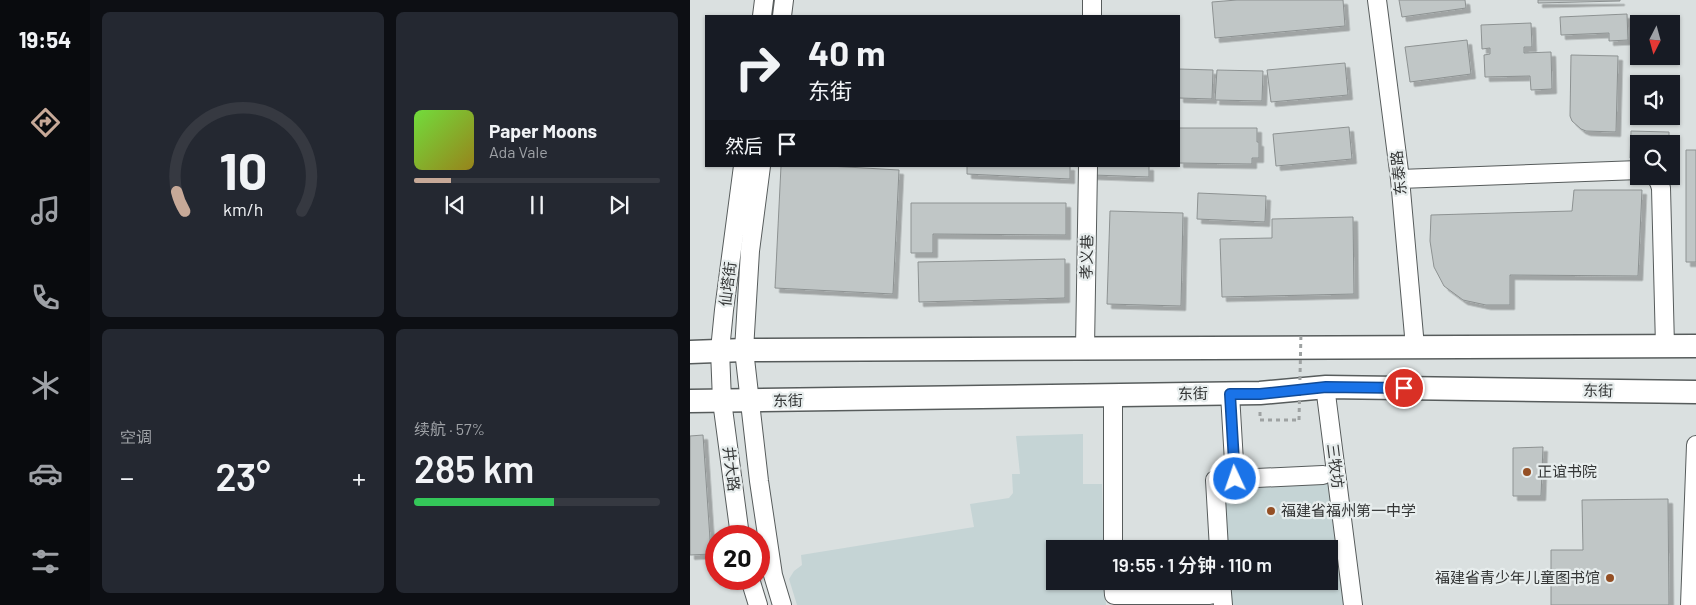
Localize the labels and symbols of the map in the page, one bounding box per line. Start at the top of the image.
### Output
north arrow [1630,15,1680,65]
street label: 东泰路 [1387,150,1409,196]
street label: 孝义巷 [1077,234,1095,280]
street label: 仙塔街 [715,260,739,307]
pin [1383,367,1425,409]
street label: 东街 [1583,381,1613,399]
street label: 东街 [1178,384,1208,402]
street label: 东街 [773,391,803,409]
street label: 三牧坊 [1324,442,1348,489]
street label: 井大路 [720,445,744,492]
position arrow [1208,452,1260,504]
place label: 正谊书院 [1537,462,1597,480]
marker: 正谊书院 [1521,466,1533,478]
place label: 福建省福州第一中学 [1281,501,1416,519]
marker: 福建省福州第一中学 [1265,505,1277,517]
speed limit sign: 20 [705,525,770,590]
place label: 福建省青少年儿童图书馆 [1435,568,1600,586]
marker: 福建省青少年儿童图书馆 [1604,572,1616,584]

